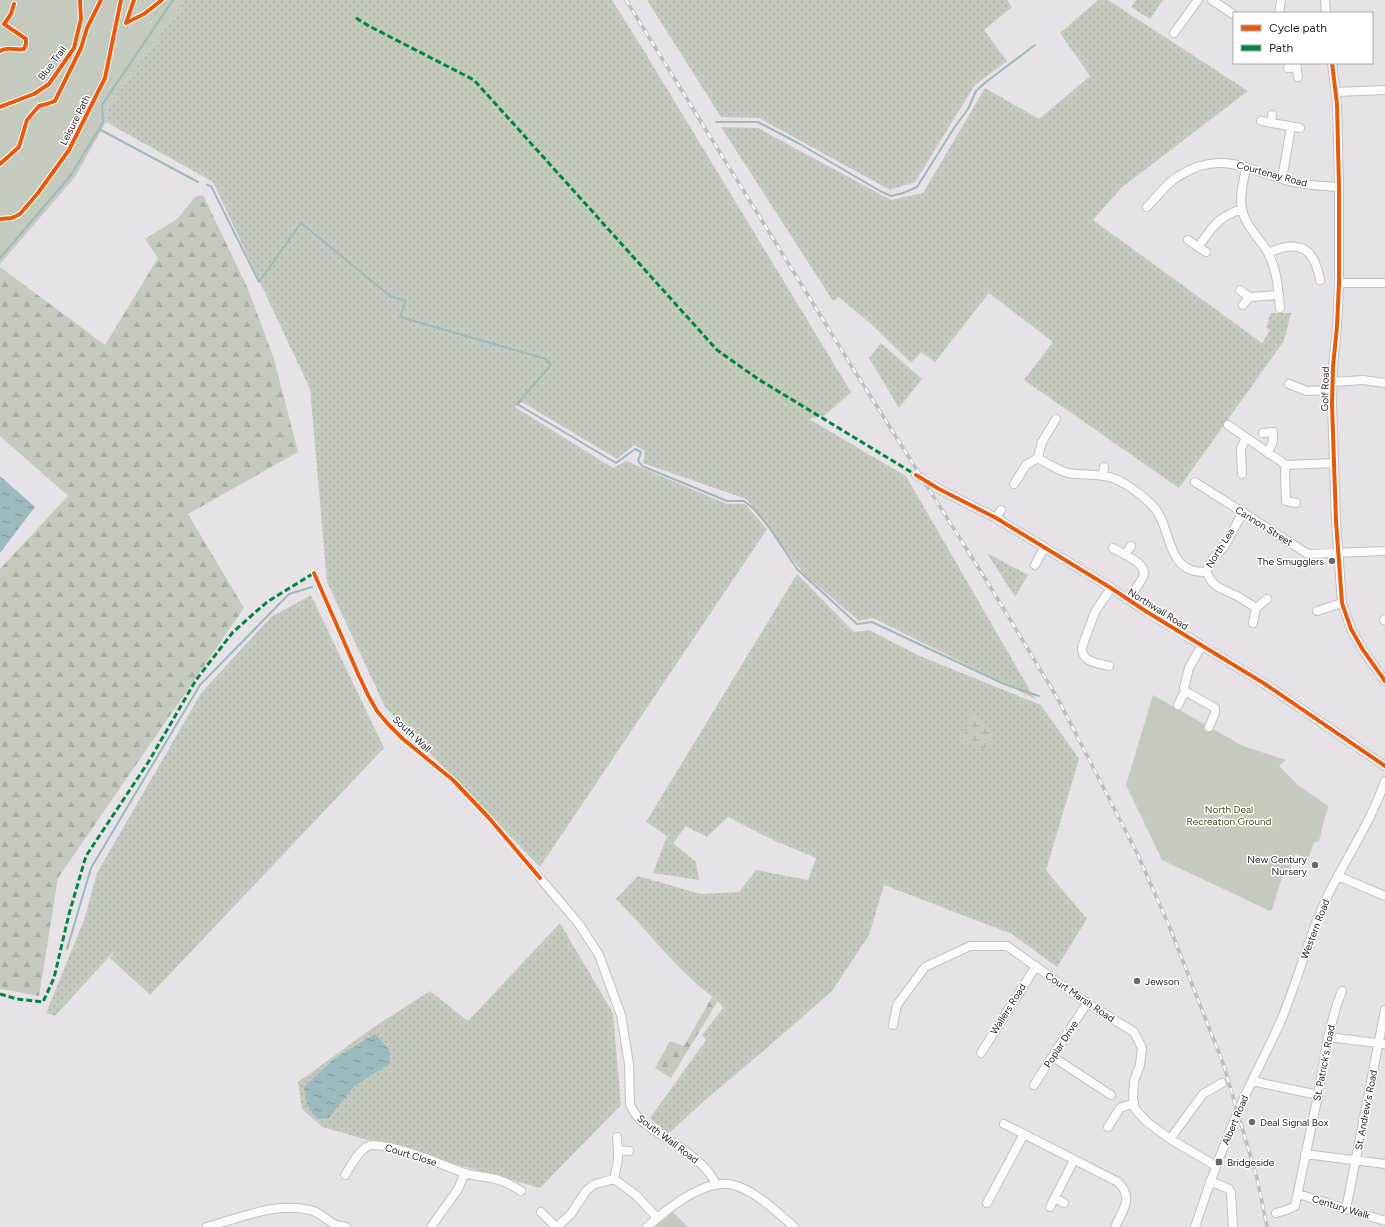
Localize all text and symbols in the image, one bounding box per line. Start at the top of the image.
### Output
legend [1233,12,1373,64]
text: Cycle path [1269,21,1327,35]
text: Path [1269,41,1293,55]
street label: Blue Trail [35,43,69,83]
street label: Leisure Path [57,92,93,147]
street label: Courtenay Road [1235,158,1309,190]
street label: Golf Road [1318,366,1332,412]
street label: Cannon Street [1233,503,1295,549]
street label: North Lea [1203,526,1237,570]
place label: The Smugglers [1257,555,1324,568]
marker: The Smugglers [1327,556,1337,566]
street label: Northwall Road [1125,585,1191,633]
street label: South Wall [390,713,434,755]
park label: North Deal Recreation Ground [1187,803,1272,828]
place label: New Century Nursery [1247,853,1308,878]
marker: New Century Nursery [1310,860,1320,870]
street label: Western Road [1298,897,1332,961]
street label: Court Marsh Road [1043,969,1117,1025]
place label: Jewson [1145,975,1180,988]
marker: Jewson [1132,976,1142,986]
street label: Wallers Road [987,981,1029,1037]
street label: Poplar Drive [1041,1018,1081,1070]
street label: St. Patrick's Road [1310,1024,1338,1102]
street label: St. Andrew's Road [1352,1069,1380,1151]
street label: Albert Road [1219,1093,1251,1147]
street label: South Wall Road [635,1112,701,1166]
place label: Deal Signal Box [1260,1116,1329,1129]
marker: Deal Signal Box [1247,1117,1257,1127]
street label: Court Close [383,1141,439,1169]
place label: Bridgeside [1227,1156,1275,1169]
marker: Bridgeside [1214,1157,1224,1167]
street label: Century Walk [1310,1192,1372,1222]

